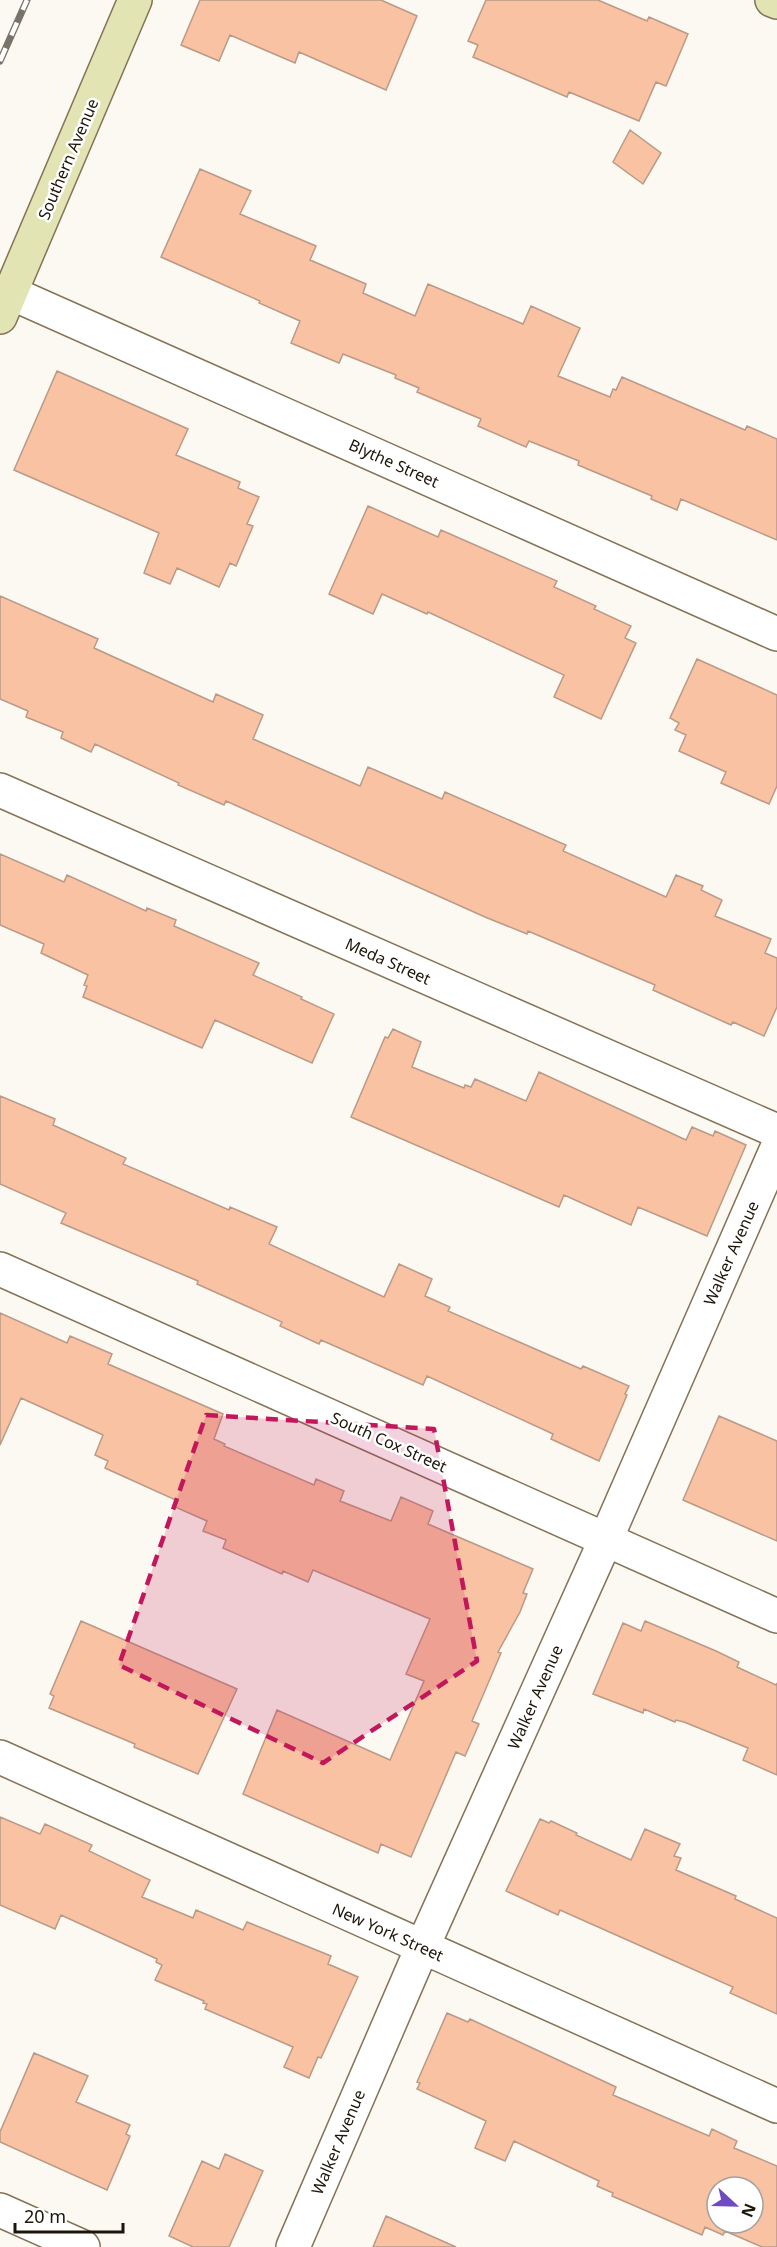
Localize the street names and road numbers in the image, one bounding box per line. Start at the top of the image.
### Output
street label: Southern Avenue [33,95,103,223]
street label: Blythe Street [346,433,443,493]
street label: Meda Street [342,932,434,990]
street label: Walker Avenue [698,1197,764,1309]
street label: South Cox Street [327,1407,451,1478]
street label: Walker Avenue [502,1641,568,1753]
street label: New York Street [329,1898,447,1966]
street label: Walker Avenue [306,2086,370,2198]

